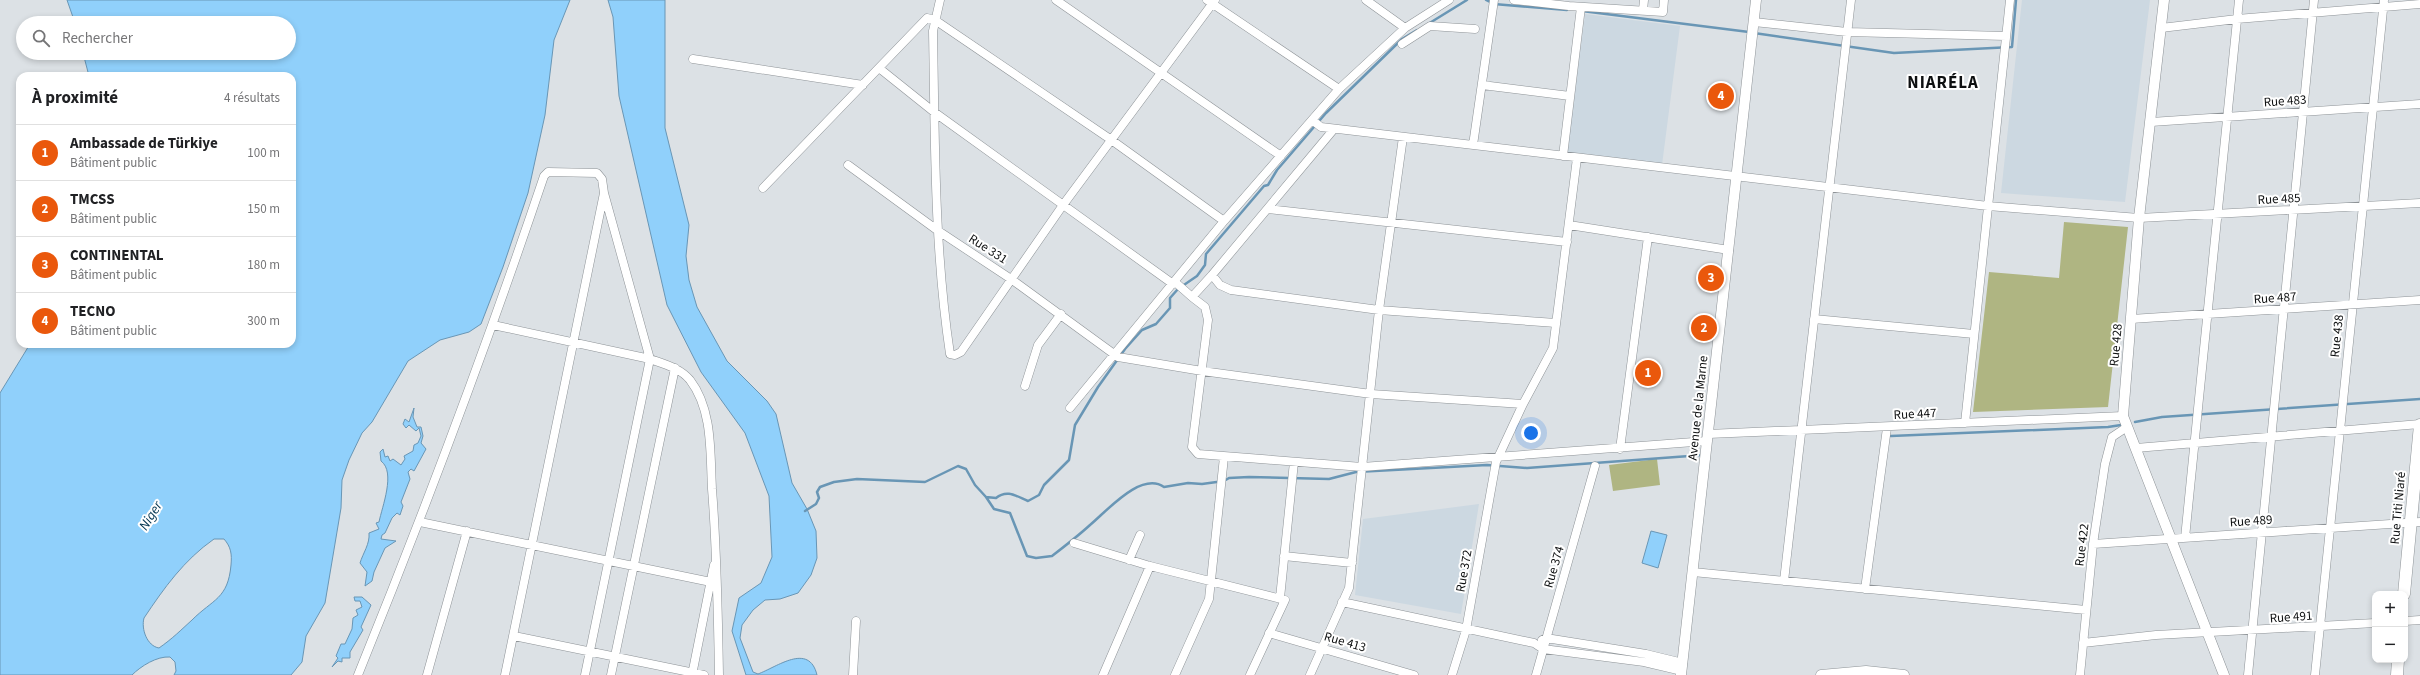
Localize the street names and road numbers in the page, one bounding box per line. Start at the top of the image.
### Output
street label: Rue 483 [2263,91,2307,111]
street label: Rue 485 [2257,189,2301,209]
street label: Rue 331 [965,230,1011,268]
street label: Rue 487 [2253,288,2297,308]
street label: Rue 438 [2326,314,2348,358]
street label: Rue 428 [2105,323,2127,367]
street label: Avenue de la Marne [1684,355,1712,461]
street label: Rue 447 [1893,404,1937,424]
street label: Rue Titi Niaré [2386,471,2410,545]
street label: Rue 489 [2229,511,2273,531]
street label: Rue 422 [2070,523,2094,567]
street label: Rue 374 [1539,543,1569,590]
street label: Rue 372 [1451,548,1477,594]
street label: Rue 491 [2269,607,2313,627]
street label: Rue 413 [1322,627,1368,657]

